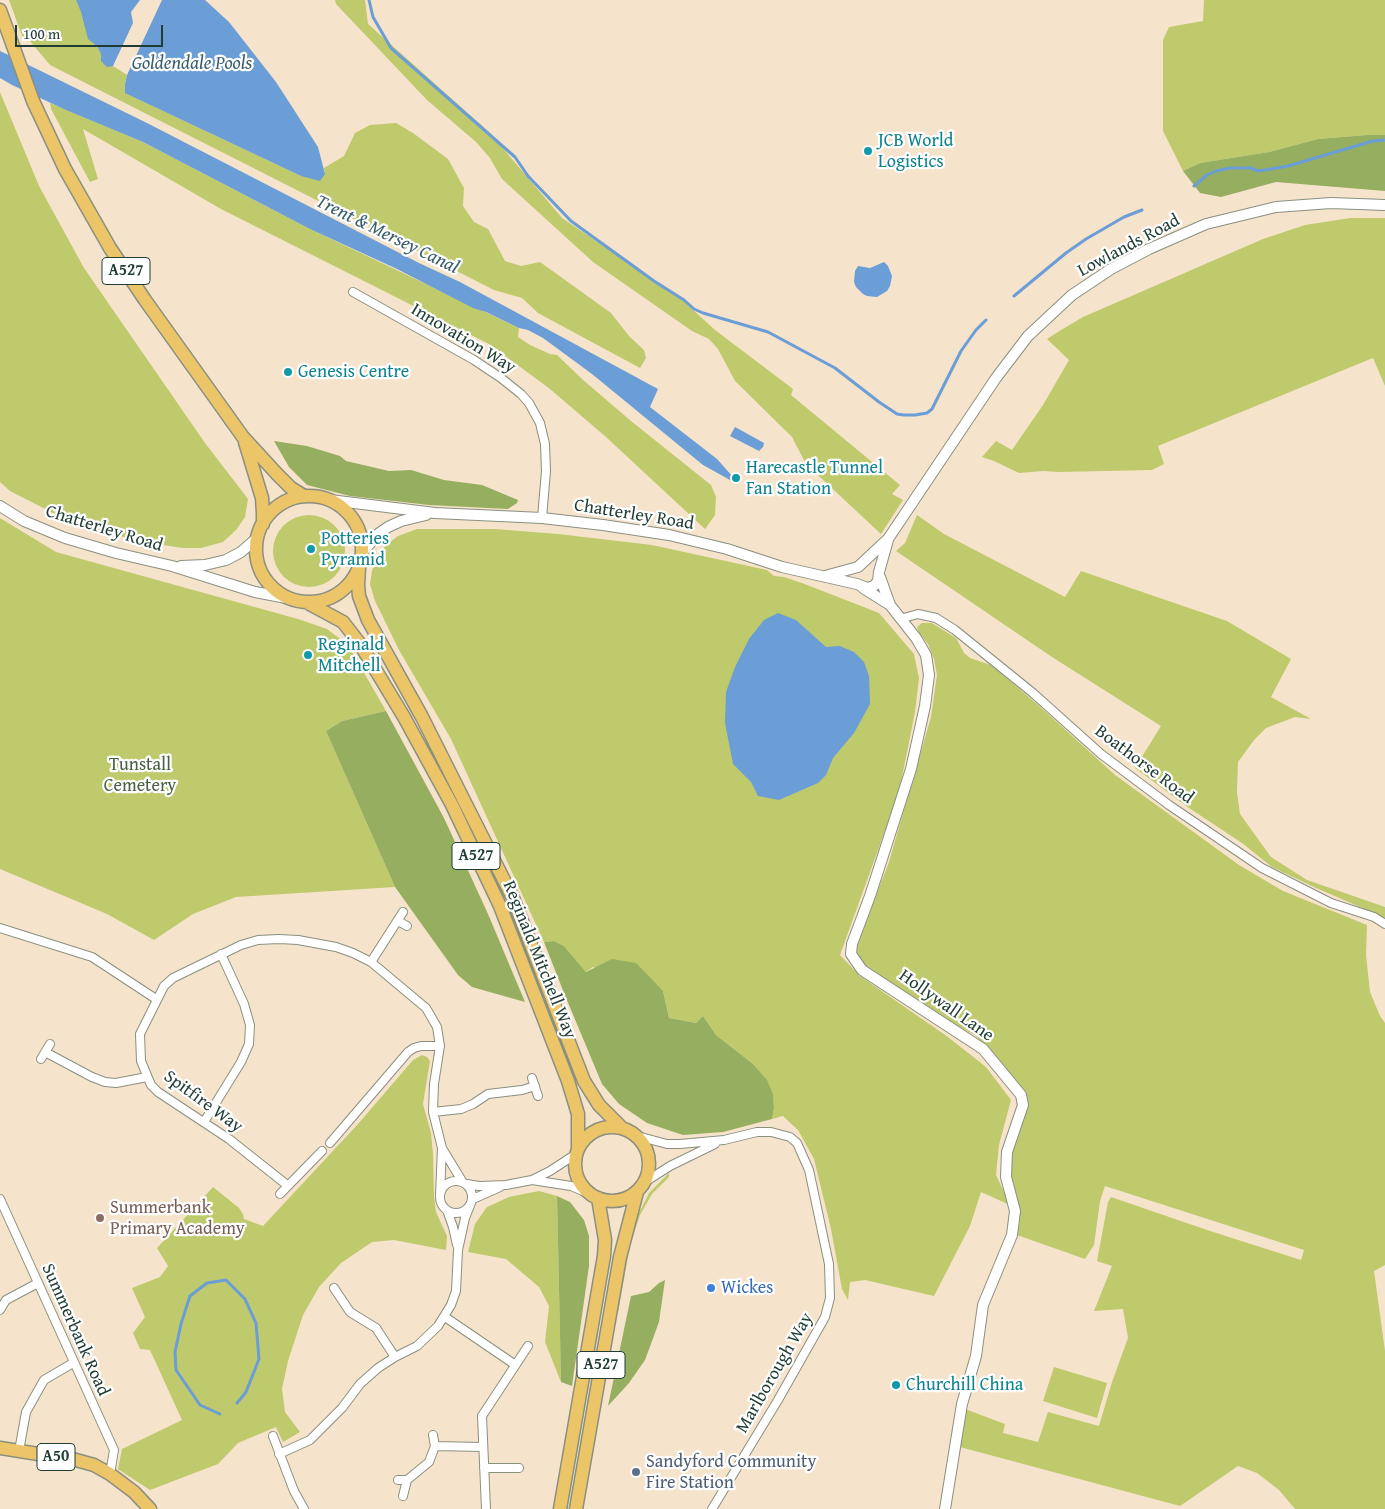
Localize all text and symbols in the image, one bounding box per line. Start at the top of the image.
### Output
scale bar [18,15,165,47]
text: 100 m [23,23,60,44]
water label: Goldendale Pools [132,53,252,75]
place label: JCB World Logistics [878,130,953,172]
marker: JCB World Logistics [862,145,874,157]
water label: Trent & Mersey Canal [312,191,462,279]
street label: Lowlands Road [1074,210,1184,282]
road number: A527 [102,258,150,284]
street label: Innovation Way [407,299,519,379]
place label: Genesis Centre [298,361,409,383]
marker: Genesis Centre [282,366,294,378]
place label: Harecastle Tunnel Fan Station [746,457,883,499]
marker: Harecastle Tunnel Fan Station [730,472,742,484]
street label: Chatterley Road [573,495,695,535]
street label: Chatterley Road [43,501,165,557]
place label: Potteries Pyramid [321,528,389,570]
marker: Potteries Pyramid [305,543,317,555]
place label: Reginald Mitchell [318,634,384,676]
marker: Reginald Mitchell [302,649,314,661]
street label: Boathorse Road [1090,721,1198,809]
park label: Tunstall Cemetery [104,754,176,796]
road number: A527 [452,842,500,869]
street label: Reginald Mitchell Way [497,878,581,1042]
street label: Hollywall Lane [894,965,998,1047]
street label: Spitfire Way [159,1066,247,1138]
place label: Summerbank Primary Academy [110,1197,245,1240]
marker: Summerbank Primary Academy [94,1212,106,1224]
street label: Summerbank Road [36,1261,114,1399]
place label: Wickes [721,1277,773,1299]
marker: Wickes [705,1282,717,1294]
street label: Marlborough Way [732,1309,818,1437]
road number: A527 [577,1352,625,1378]
place label: Churchill China [906,1374,1023,1396]
marker: Churchill China [890,1379,902,1391]
road number: A50 [37,1444,75,1470]
place label: Sandyford Community Fire Station [646,1451,816,1494]
marker: Sandyford Community Fire Station [630,1466,642,1478]

